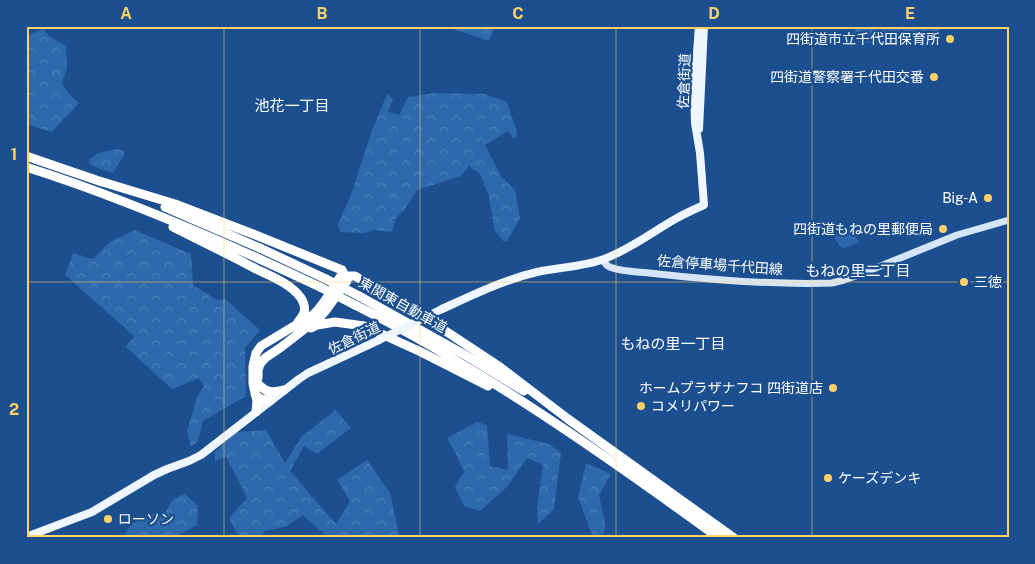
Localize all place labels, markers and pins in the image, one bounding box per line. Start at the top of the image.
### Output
place label: 四街道市立千代田保育所 [786,31,940,47]
marker: 四街道市立千代田保育所 [944,33,956,45]
place label: 四街道警察署千代田交番 [770,69,924,85]
marker: 四街道警察署千代田交番 [928,71,940,83]
place label: Big-A [942,190,978,206]
marker: Big-A [982,192,994,204]
place label: 四街道もねの里郵便局 [793,221,933,237]
marker: 四街道もねの里郵便局 [937,223,949,235]
place label: 三徳 [974,274,1002,290]
marker: 三徳 [958,276,970,288]
place label: ホームプラザナフコ 四街道店 [639,380,823,396]
marker: ホームプラザナフコ 四街道店 [827,382,839,394]
place label: コメリパワー [651,398,735,414]
marker: コメリパワー [635,400,647,412]
place label: ケーズデンキ [838,470,921,486]
marker: ケーズデンキ [822,472,834,484]
place label: ローソン [118,511,174,527]
marker: ローソン [102,513,114,525]

